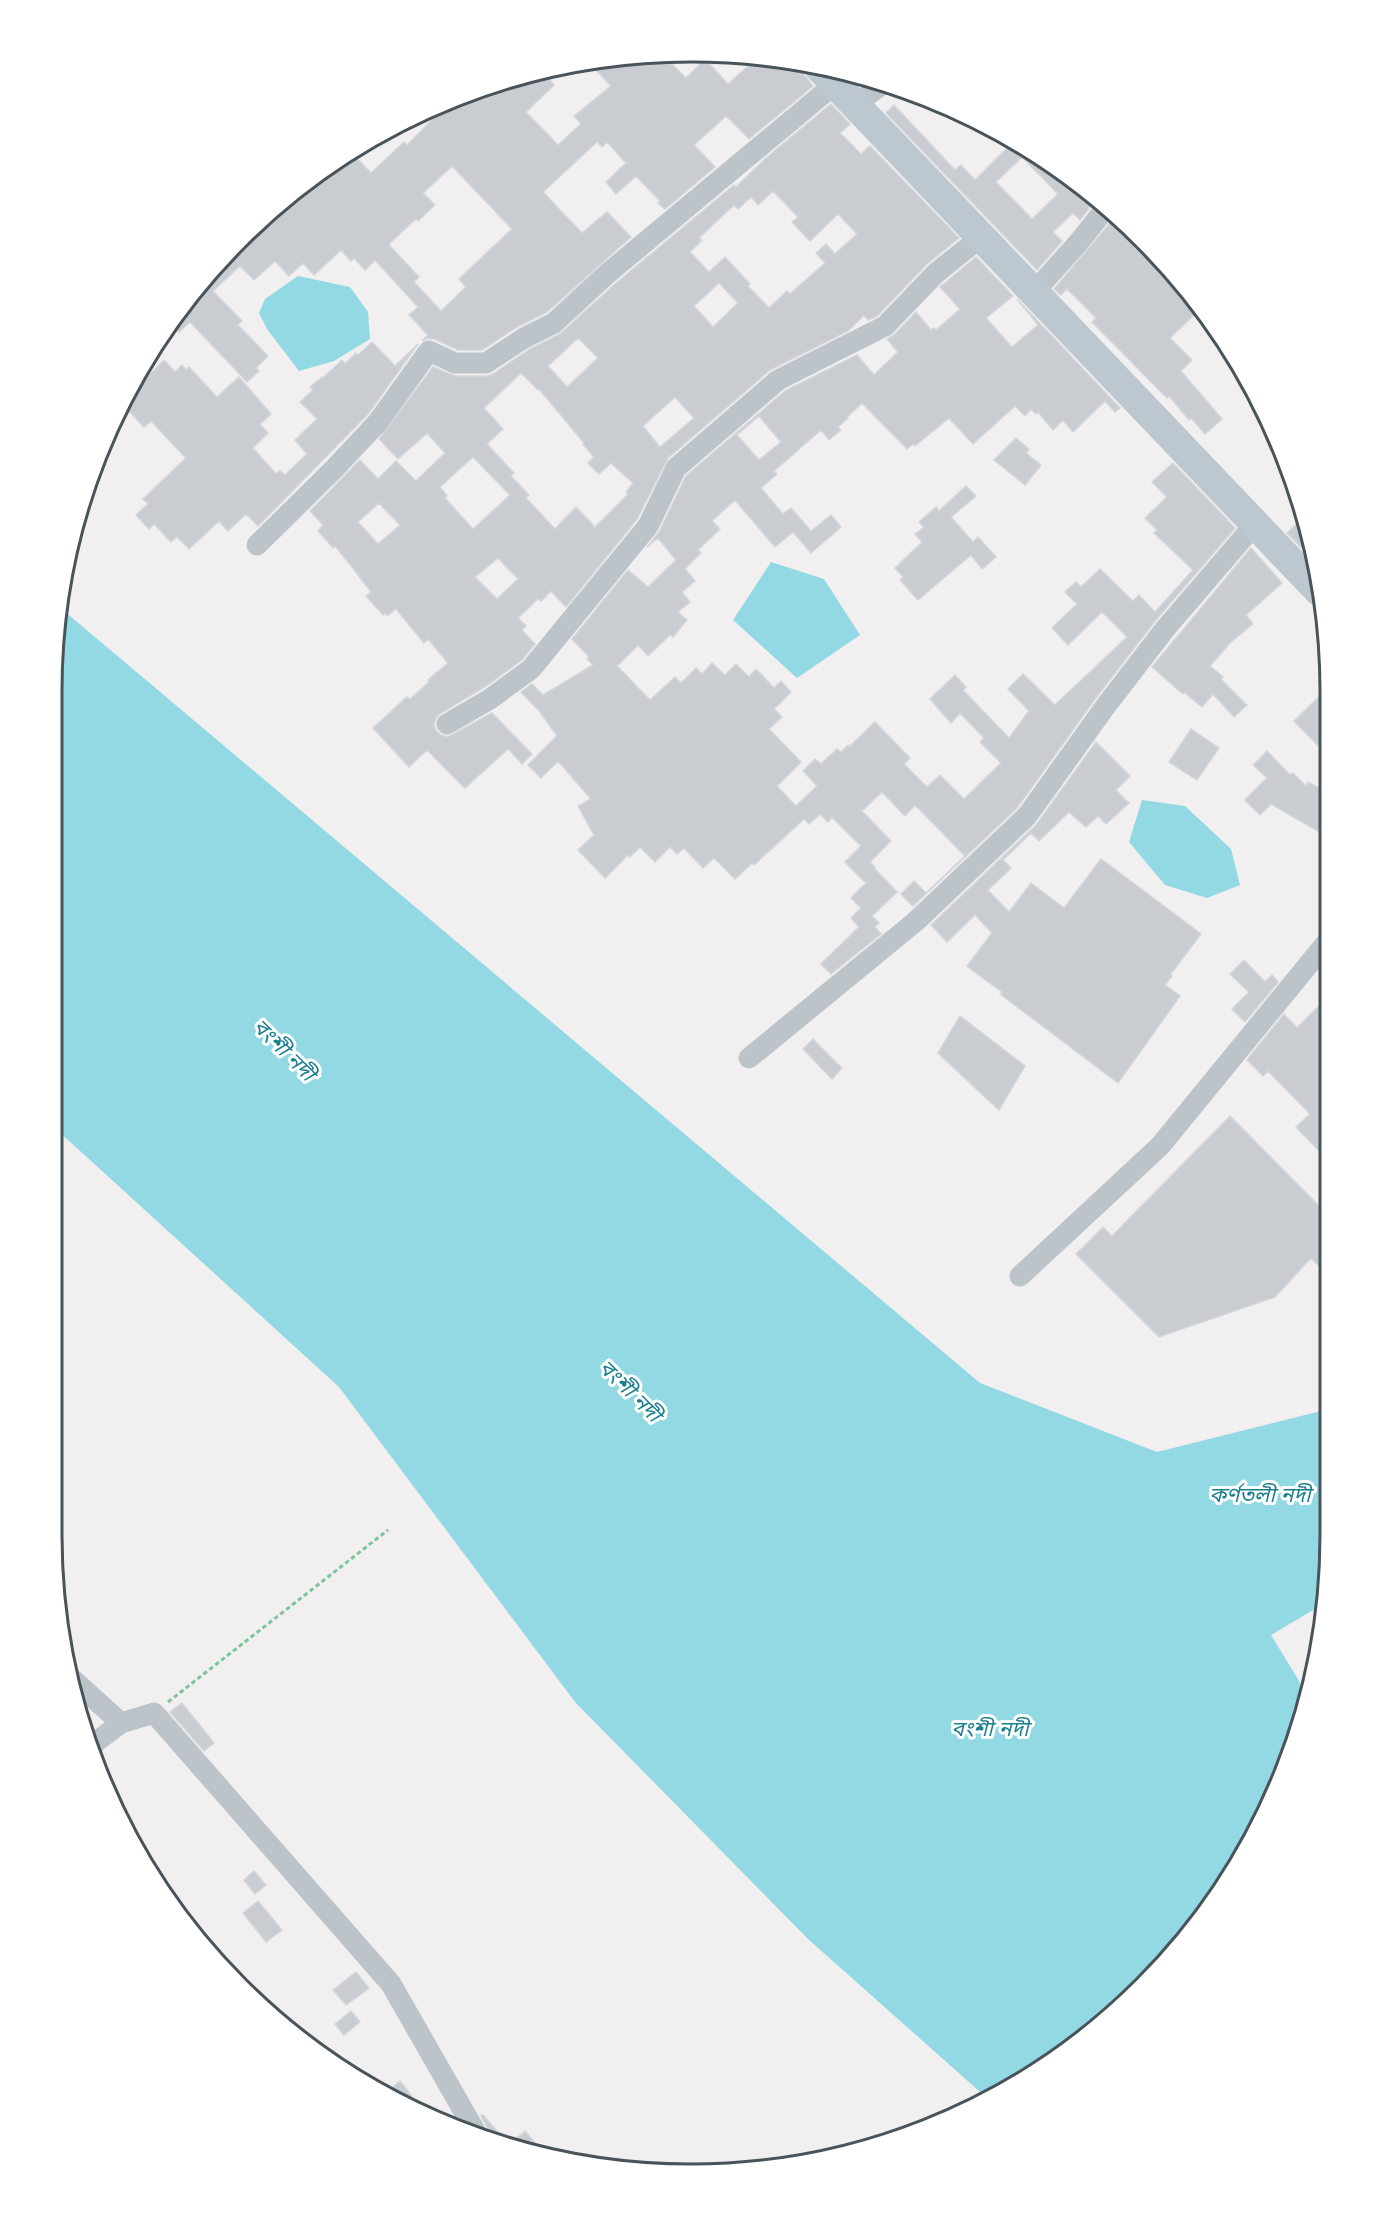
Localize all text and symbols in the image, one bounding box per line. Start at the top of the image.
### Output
water label: বংশী নদী [249,1013,324,1088]
water label: বংশী নদী [595,1354,670,1429]
water label: কর্ণতলী নদী [1209,1482,1315,1506]
water label: বংশী নদী [951,1716,1033,1740]

